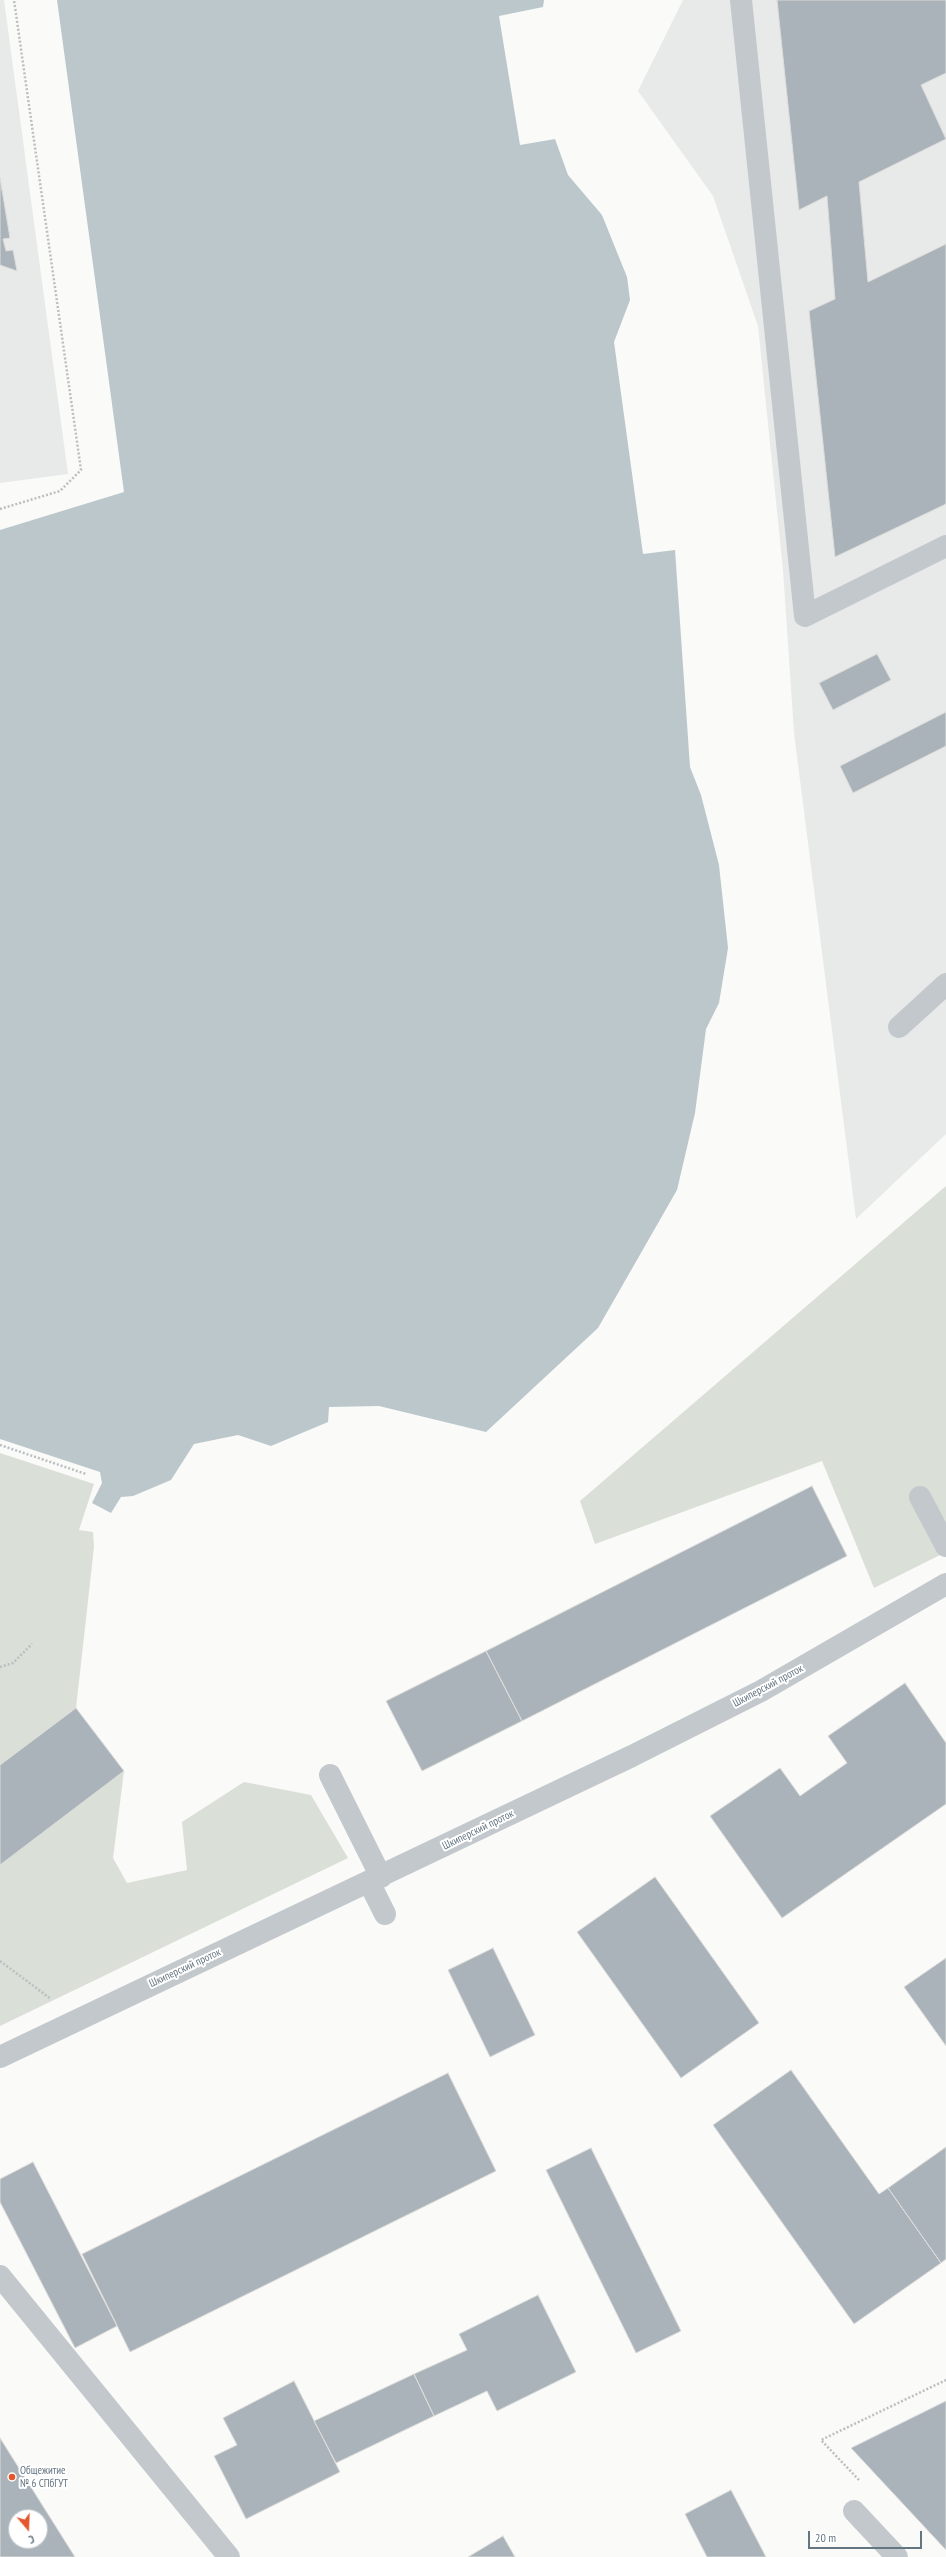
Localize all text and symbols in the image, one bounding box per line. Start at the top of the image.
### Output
street label: Шкиперский проток [731,1662,805,1710]
street label: Шкиперский проток [440,1807,516,1853]
street label: Шкиперский проток [147,1946,223,1990]
place label: Общежитие № 6 СПбГУТ [20,2464,68,2490]
marker: Общежитие № 6 СПбГУТ [7,2472,17,2482]
north arrow [8,2509,48,2549]
scale bar [810,2523,924,2549]
text: 20 m [815,2530,836,2545]
text: С [27,2532,36,2547]

